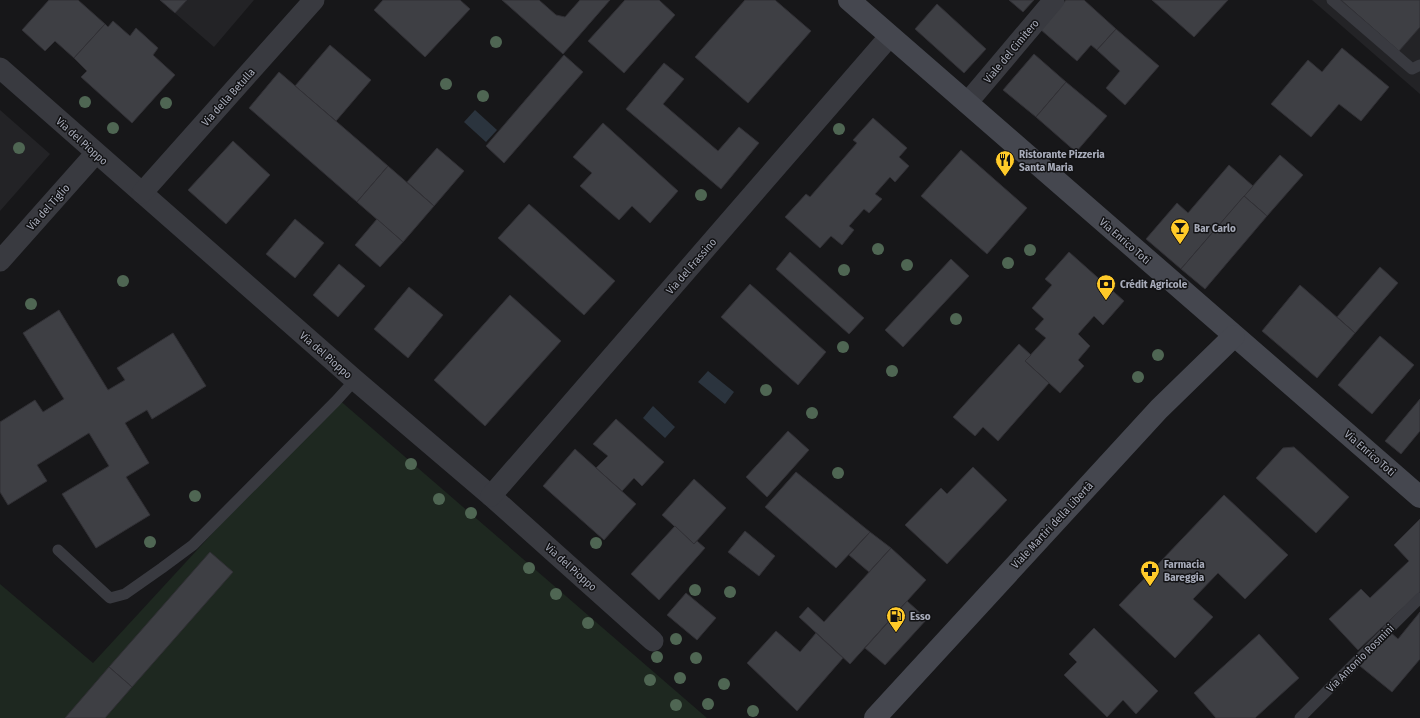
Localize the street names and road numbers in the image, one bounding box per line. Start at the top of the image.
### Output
street label: Viale del Cimitero [981,17,1042,86]
street label: Via della Betulla [199,66,258,129]
street label: Via del Pioppo [53,115,110,168]
street label: Via del Tiglio [24,181,73,233]
street label: Via Enrico Toti [1097,216,1153,267]
street label: Via del Frassino [663,235,719,297]
street label: Via del Pioppo [297,329,355,382]
street label: Via Enrico Toti [1342,428,1398,479]
street label: Viale Martiri della Libertà [1009,479,1096,571]
street label: Via del Pioppo [542,541,599,594]
street label: Via Antonio Rosmini [1324,622,1397,695]

